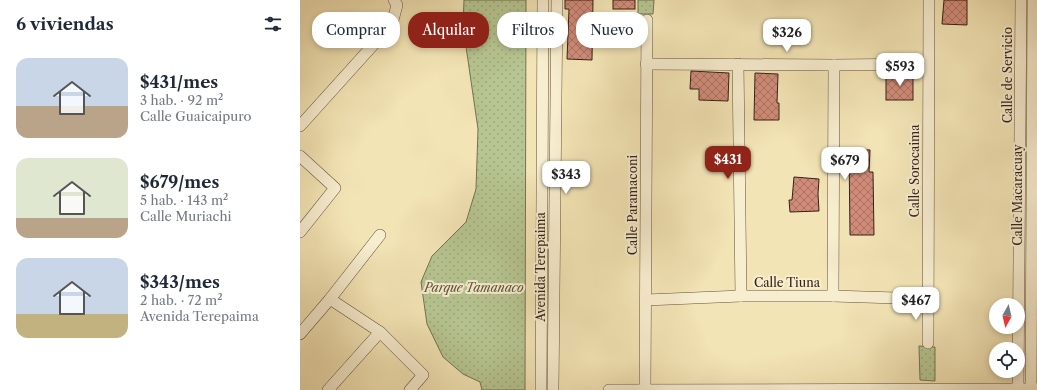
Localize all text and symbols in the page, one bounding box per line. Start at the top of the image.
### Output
chip: Comprar [312,12,400,48]
chip: Alquilar [408,12,489,48]
chip: Filtros [497,12,568,48]
chip: Nuevo [576,12,648,48]
icon: filters [262,13,284,35]
text: 6 viviendas [16,14,114,34]
pin: $326 [763,19,811,53]
text: $326 [772,24,802,40]
street label: Calle de Servicio [1000,27,1015,123]
pin: $593 [876,53,924,87]
text: $593 [885,58,915,74]
text: $431/mes [140,72,218,92]
icon: home [48,74,96,122]
text: 3 hab. · 92 m² [140,92,223,108]
text: Calle Guaicaipuro [140,108,252,124]
street label: Calle Sorocaima [907,124,922,218]
street label: Calle Macaracuay [1010,144,1025,246]
pin: $431 [704,146,752,180]
pin: $679 [821,147,869,181]
text: $431 [714,151,742,167]
text: $679 [830,152,860,168]
street label: Calle Paramaconi [625,154,640,255]
pin: $343 [542,161,590,195]
text: $343 [551,166,581,182]
text: $679/mes [140,172,219,192]
icon: home [48,174,96,222]
text: 5 hab. · 143 m² [140,192,228,208]
text: Calle Muriachi [140,208,231,224]
street label: Avenida Terepaima [533,212,548,323]
text: $343/mes [140,272,220,292]
icon: home [48,274,96,322]
street label: Calle Tiuna [754,275,821,290]
park label: Parque Tamanaco [423,280,524,295]
pin: $467 [892,287,940,321]
text: 2 hab. · 72 m² [140,292,223,308]
text: $467 [901,292,931,308]
north arrow [989,298,1025,334]
map controls [989,298,1025,378]
text: Avenida Terepaima [140,308,259,324]
button: locate [989,342,1025,378]

